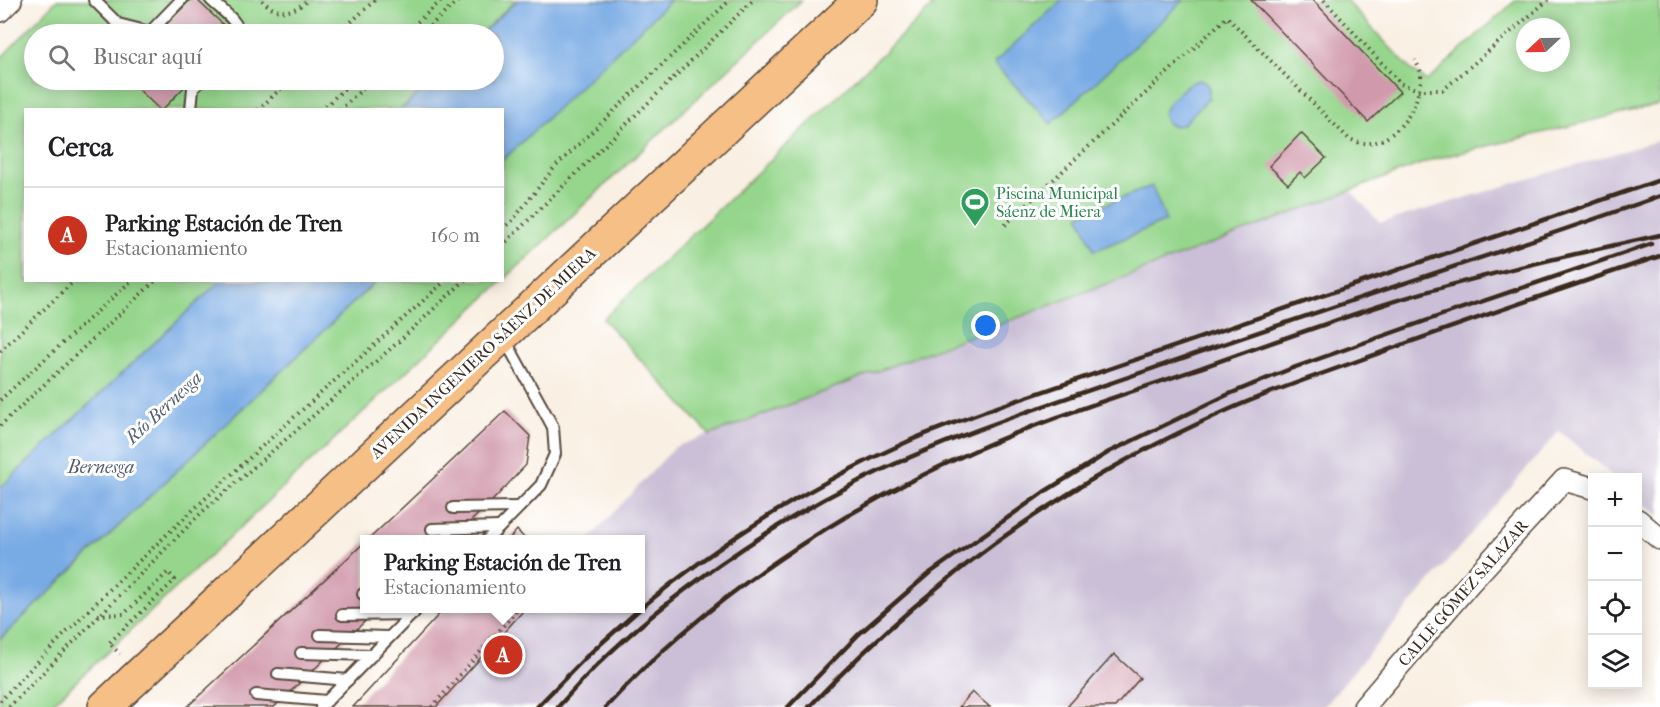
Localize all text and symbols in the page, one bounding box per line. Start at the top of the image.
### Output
north arrow [1516,18,1570,72]
search box [24,24,504,90]
icon: search [45,41,78,74]
text: Buscar aquí [93,44,202,70]
text: Cerca [48,132,113,163]
place label: Piscina Municipal Sáenz de Miera [996,184,1118,221]
sports icon: Piscina Municipal Sáenz de Miera [959,186,991,228]
text: Parking Estación de Tren [105,211,342,237]
text: A [61,224,74,247]
text: 160 m [430,224,480,247]
text: Estacionamiento [105,237,247,260]
street label: AVENIDA INGENIERO SÁENZ DE MIERA [365,242,600,463]
your location [971,311,1000,340]
water label: Río Bernesga [121,368,206,449]
water label: Bernesga [67,457,134,478]
map controls [1588,473,1642,689]
button: + [1588,473,1642,527]
street label: CALLE GÓMEZ SALAZAR [1393,514,1533,670]
button: − [1588,527,1642,581]
popup [360,535,645,613]
text: Parking Estación de Tren [384,550,621,576]
text: Estacionamiento [384,576,526,599]
button: locate [1588,581,1642,635]
pin: A [484,632,522,678]
button: layers [1588,635,1642,689]

